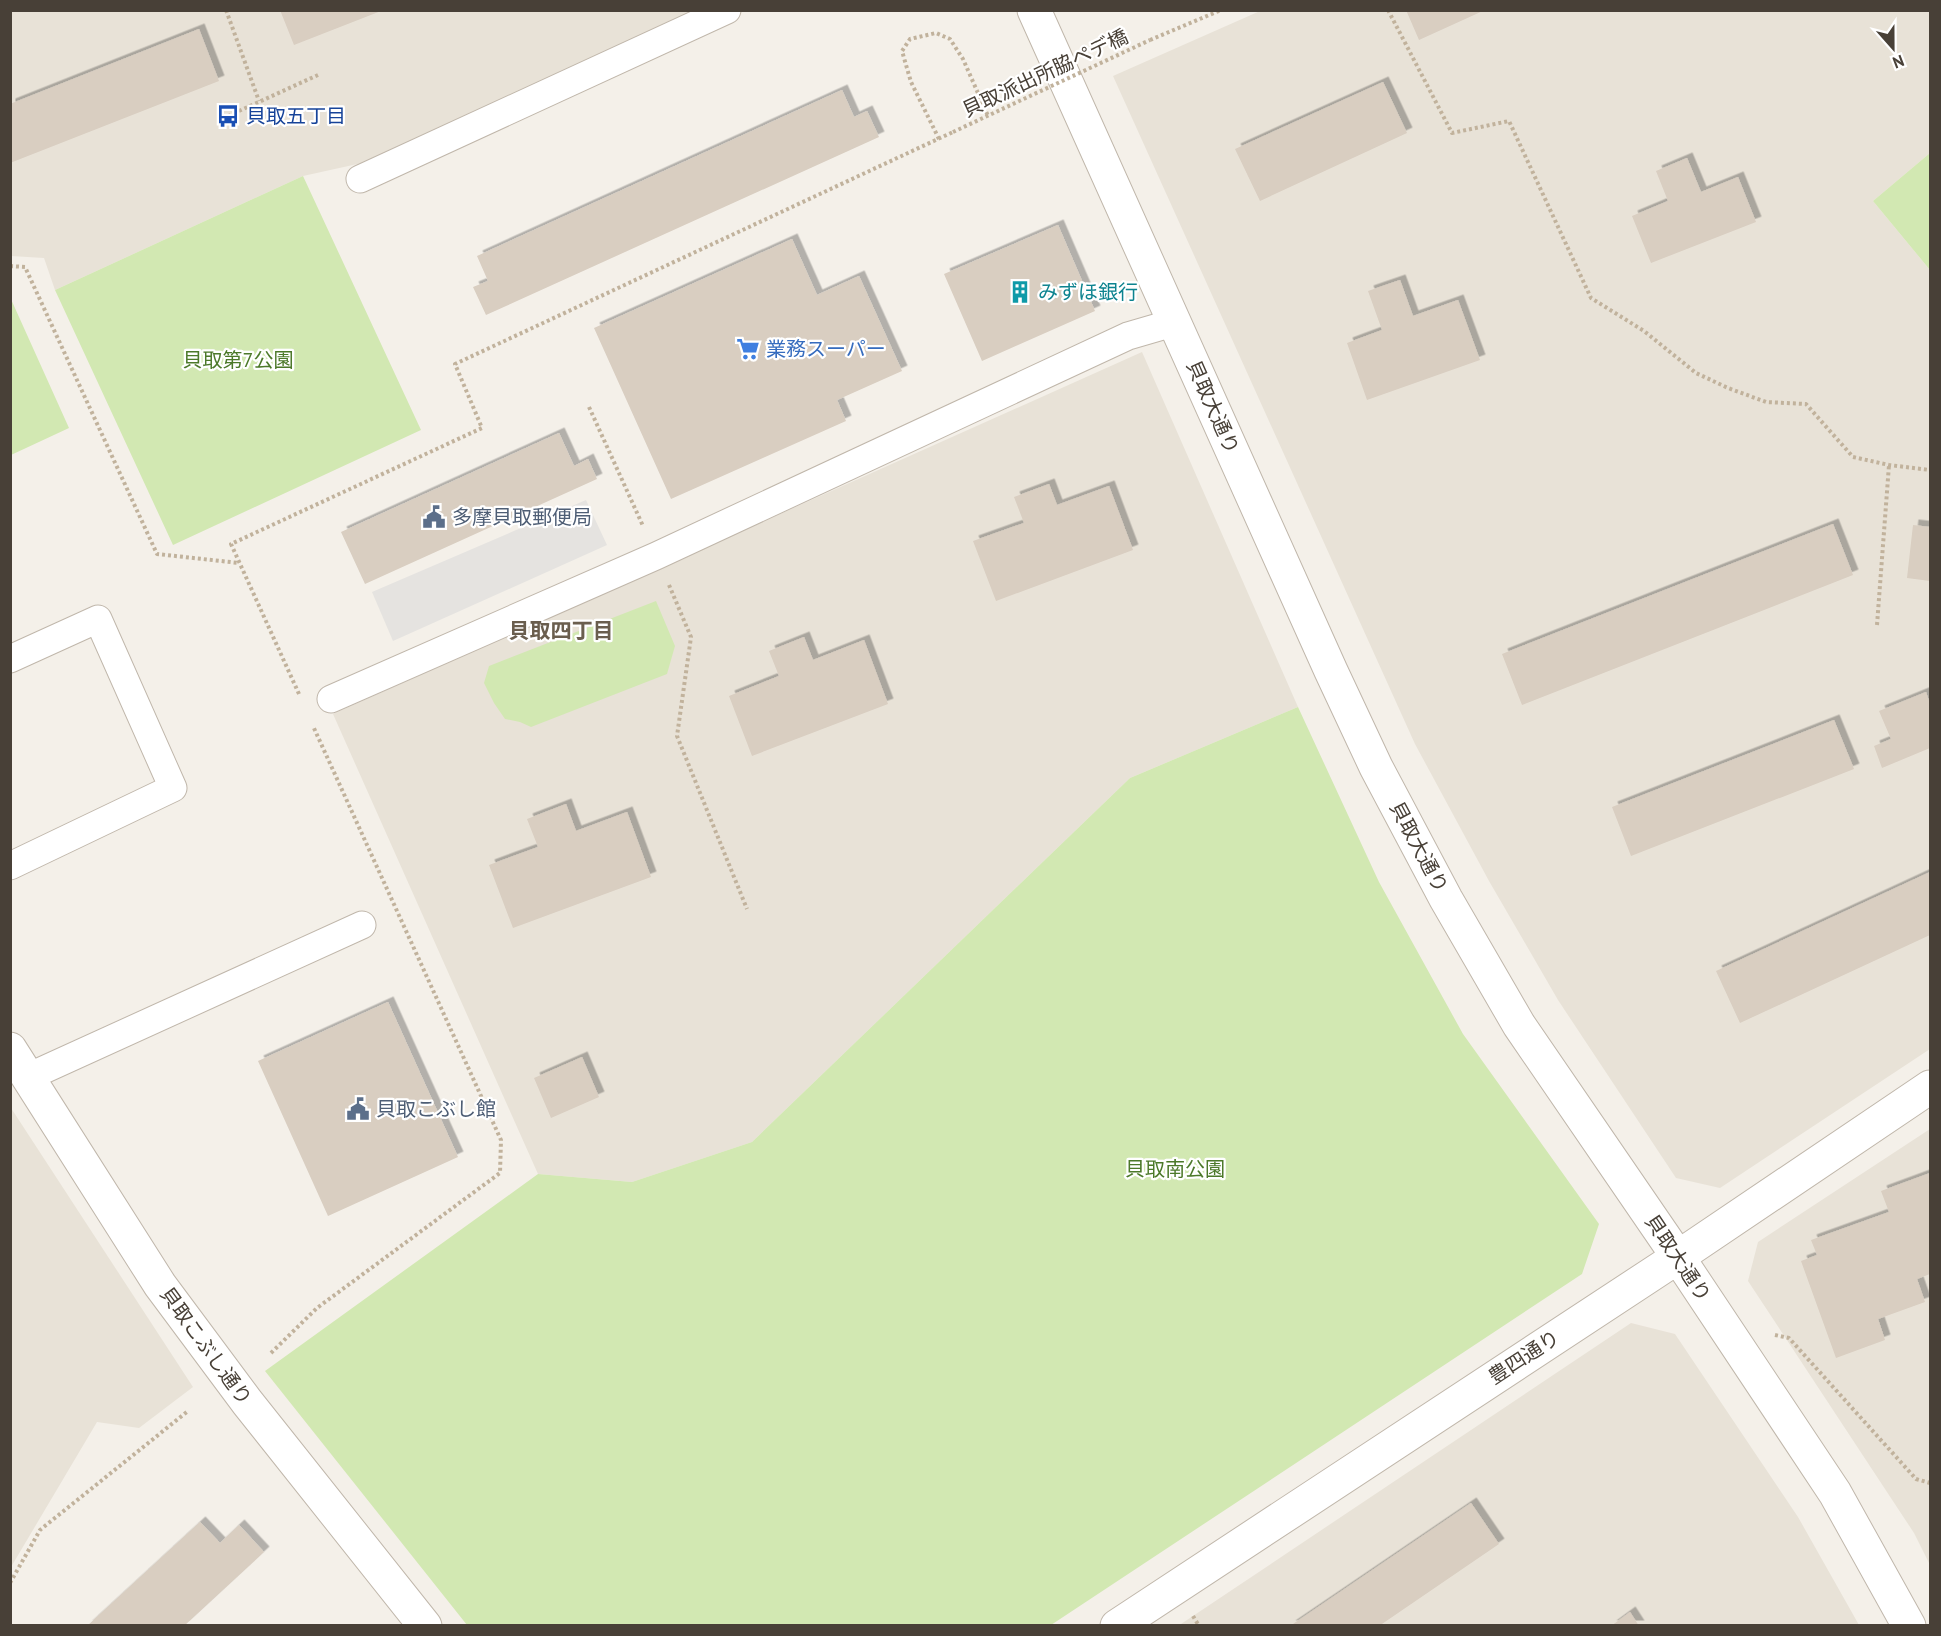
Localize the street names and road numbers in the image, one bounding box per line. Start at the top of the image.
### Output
street label: 貝取派出所脇ペデ橋 [958,23,1132,123]
street label: 貝取大通り [1181,356,1245,458]
street label: 貝取大通り [1384,797,1454,897]
street label: 貝取大通り [1639,1209,1717,1307]
street label: 貝取こぶし通り [154,1282,258,1410]
street label: 豊四通り [1483,1324,1565,1390]

